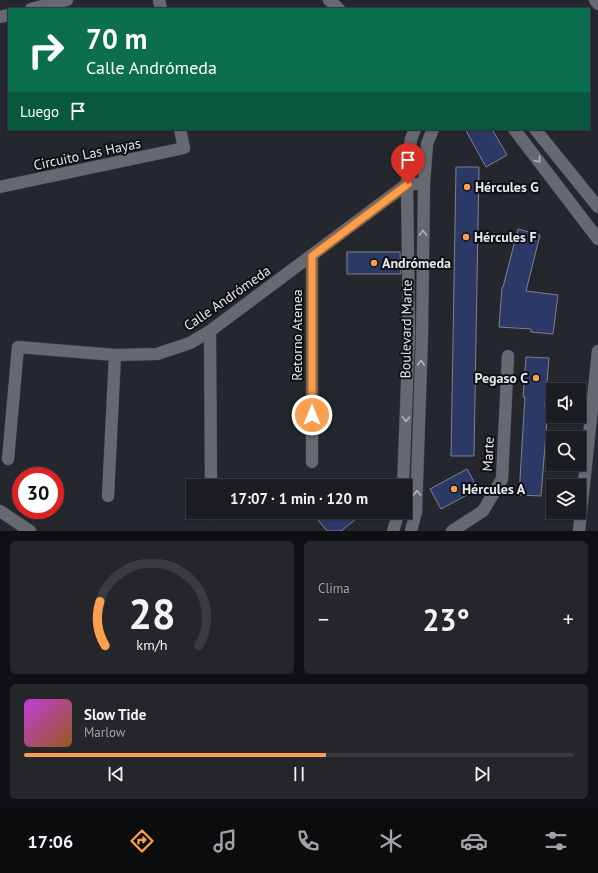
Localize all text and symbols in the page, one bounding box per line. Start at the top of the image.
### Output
text: 70 m [86,20,147,57]
icon: right [20,24,72,76]
text: Calle Andrómeda [86,56,217,79]
icon: arrive [67,100,89,122]
text: Luego [20,102,59,121]
street label: Circuito Las Hayas [32,134,142,174]
pin [391,143,425,184]
icon: arrive [397,149,419,171]
one-way arrow [533,156,541,163]
place label: Hércules G [475,178,539,196]
marker: Hércules G [462,182,472,192]
place label: Hércules F [474,228,537,246]
one-way arrow [419,230,427,236]
marker: Hércules F [461,232,471,242]
place label: Andrómeda [382,254,451,272]
marker: Andrómeda [369,258,379,268]
street label: Calle Andrómeda [180,261,274,335]
street label: Boulevard Marte [396,279,416,379]
street label: Retorno Atenea [288,289,306,381]
one-way arrow [417,360,425,366]
place label: Pegaso C [474,369,528,387]
marker: Pegaso C [531,373,541,383]
map controls [546,383,586,519]
button: sound [546,383,586,423]
position arrow [291,394,333,436]
one-way arrow [402,416,411,422]
button: search [546,431,586,471]
street label: Marte [478,436,498,472]
speed limit sign: 30 [12,467,64,519]
button: layers [546,479,586,519]
place label: Hércules A [462,480,526,498]
marker: Hércules A [449,484,459,494]
text: 17:07 · 1 min · 120 m [230,489,368,508]
one-way arrow [412,490,421,496]
text: Clima [318,580,350,597]
text: 28 [128,586,176,639]
text: 23° [422,600,470,639]
text: − [318,605,329,633]
text: + [563,605,574,633]
text: km/h [136,634,168,653]
text: Slow Tide [84,705,146,724]
text: Marlow [84,724,125,741]
icon: previous [105,763,127,785]
icon: pause [288,763,310,785]
icon: next [471,763,493,785]
icon: directions [128,827,156,855]
icon: music [211,827,239,855]
icon: phone [294,827,322,855]
icon: climate [377,827,405,855]
icon: car [460,827,488,855]
icon: filters [542,827,570,855]
text: 17:06 [27,830,73,853]

